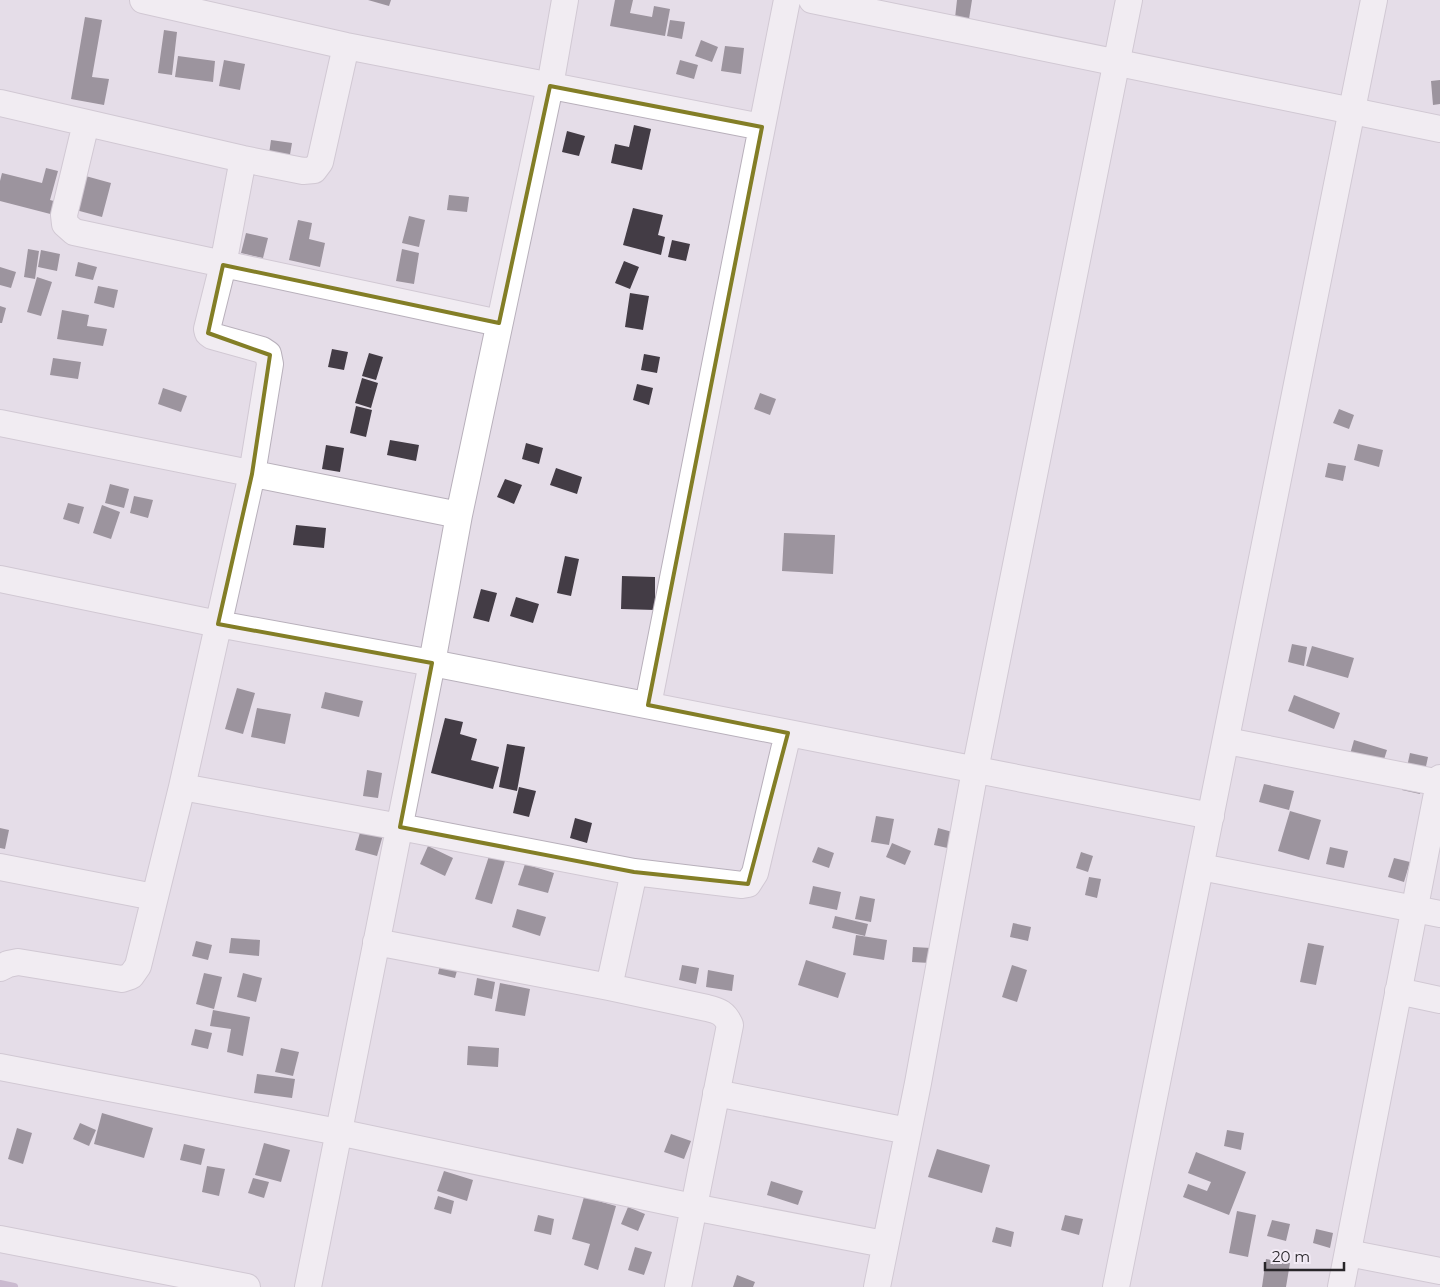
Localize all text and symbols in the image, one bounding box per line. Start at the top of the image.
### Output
scale bar [1265,1240,1344,1272]
text: 20 m [1272,1247,1310,1266]

